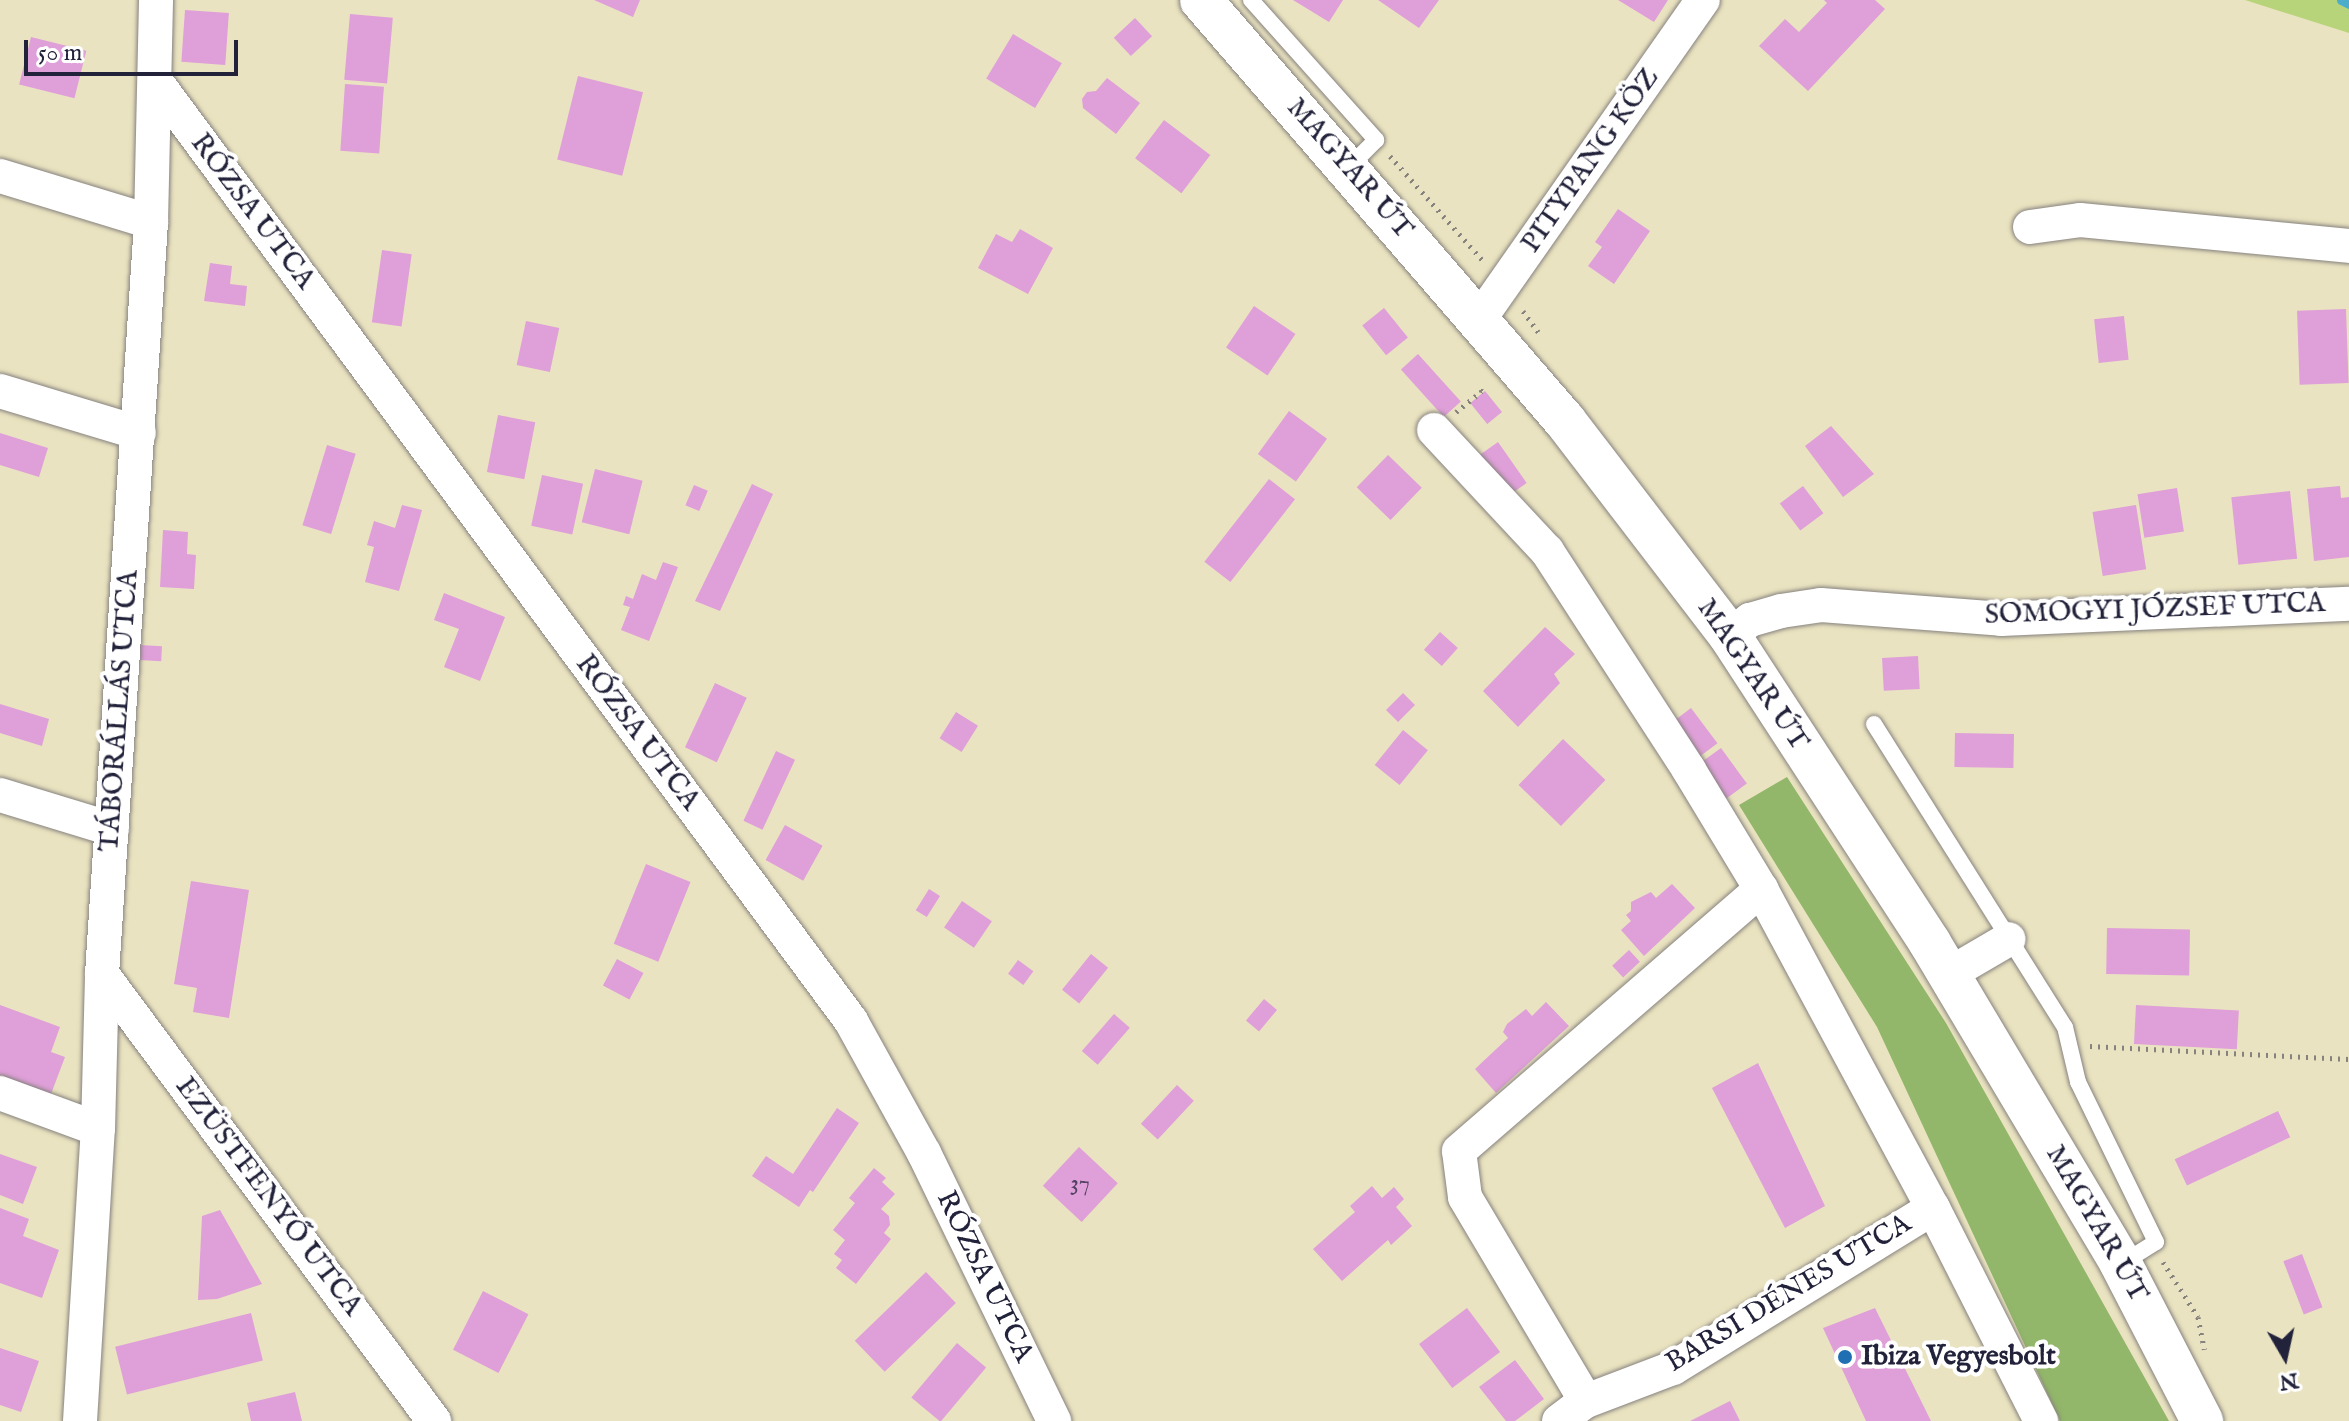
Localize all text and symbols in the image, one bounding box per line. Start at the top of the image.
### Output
scale bar [28,24,242,74]
text: 50 m [38,38,82,69]
street label: PITYPANG KÖZ [1515,62,1667,260]
street label: MAGYAR ÚT [1279,92,1419,246]
street label: RÓZSA UTCA [183,128,321,296]
street label: TÁBORÁLLÁS UTCA [93,569,147,853]
street label: SOMOGYI JÓZSEF UTCA [1984,587,2326,633]
street label: MAGYAR ÚT [1689,593,1815,757]
street label: RÓZSA UTCA [568,649,706,817]
street label: EZÜSTFENYŐ UTCA [167,1071,369,1323]
street label: MAGYAR ÚT [2038,1140,2154,1308]
house number: 37 [1070,1170,1090,1198]
street label: RÓZSA UTCA [928,1186,1040,1368]
street label: BARSI DÉNES UTCA [1660,1208,1918,1380]
north arrow [2245,1317,2325,1397]
place label: Ibiza Vegyesbolt [1861,1340,2056,1374]
marker: Ibiza Vegyesbolt [1836,1348,1854,1366]
text: N [2277,1365,2300,1396]

